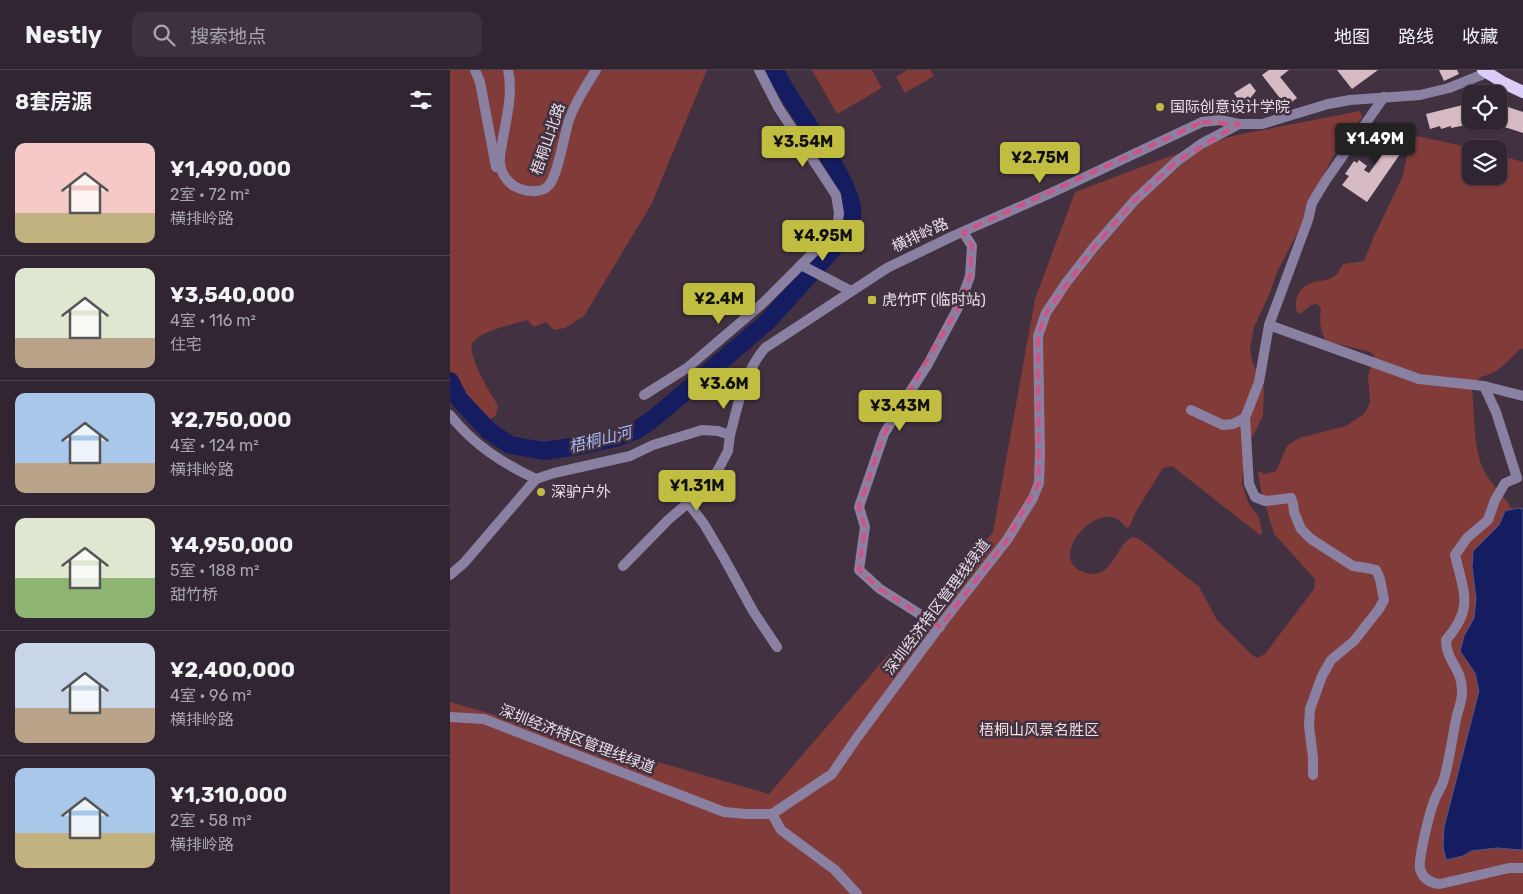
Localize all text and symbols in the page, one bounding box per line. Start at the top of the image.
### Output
search box [132,12,482,57]
text: Nestly [25,21,102,49]
icon: search [150,21,178,49]
text: 搜索地点 [190,25,266,48]
text: 地图 [1334,26,1370,48]
text: 路线 [1398,26,1434,48]
text: 收藏 [1462,26,1498,48]
map controls [1462,85,1507,185]
button: locate [1462,85,1507,130]
icon: filters [407,86,435,114]
text: 8套房源 [15,89,92,114]
place label: 国际创意设计学院 [1170,98,1290,116]
street label: 梧桐山北路 [527,101,569,177]
marker: 国际创意设计学院 [1154,101,1166,113]
pin: ¥1.49M [1334,122,1416,165]
pin: ¥3.54M [762,126,844,168]
text: ¥1.49M [1346,129,1404,148]
text: ¥3.54M [773,132,833,151]
button: layers [1462,140,1507,185]
pin: ¥2.75M [999,142,1081,184]
text: ¥2.75M [1011,148,1069,167]
text: ¥1,490,000 [170,156,291,181]
icon: home [55,163,115,223]
text: 2室 · 72 m² [170,185,250,204]
text: 横排岭路 [170,209,234,228]
street label: 横排岭路 [889,214,951,256]
pin: ¥4.95M [782,220,864,262]
text: ¥4.95M [793,226,853,245]
text: ¥3,540,000 [170,282,295,307]
pin: ¥2.4M [684,282,754,325]
icon: home [55,288,115,348]
text: ¥2.4M [694,289,744,308]
place label: 虎竹吓 (临时站) [882,291,986,309]
marker: 虎竹吓 (临时站) [866,294,878,306]
text: 4室 · 116 m² [170,311,256,330]
text: 住宅 [170,335,202,354]
pin: ¥3.6M [689,368,759,410]
text: ¥3.6M [699,374,749,393]
pin: ¥3.43M [859,390,941,432]
text: ¥3.43M [870,396,930,415]
text: ¥2,750,000 [170,407,292,432]
icon: home [55,413,115,473]
water label: 梧桐山河 [567,422,636,456]
text: 4室 · 124 m² [170,436,259,455]
text: 横排岭路 [170,460,234,479]
pin: ¥1.31M [656,470,738,512]
text: ¥1.31M [669,476,725,495]
place label: 深驴户外 [551,483,611,501]
marker: 深驴户外 [535,486,547,498]
text: ¥4,950,000 [170,532,293,557]
street label: 深圳经济特区管理线绿道 [880,536,994,678]
icon: home [55,538,115,598]
text: 5室 · 188 m² [170,561,259,580]
text: 甜竹桥 [170,585,218,604]
text: ¥2,400,000 [170,657,295,682]
icon: home [55,663,115,723]
text: 4室 · 96 m² [170,686,252,705]
street label: 深圳经济特区管理线绿道 [497,701,657,777]
text: 横排岭路 [170,710,234,729]
park label: 梧桐山风景名胜区 [979,721,1099,739]
text: ¥1,310,000 [170,782,287,807]
icon: home [55,788,115,848]
text: 2室 · 58 m² [170,811,252,830]
text: 横排岭路 [170,835,234,854]

